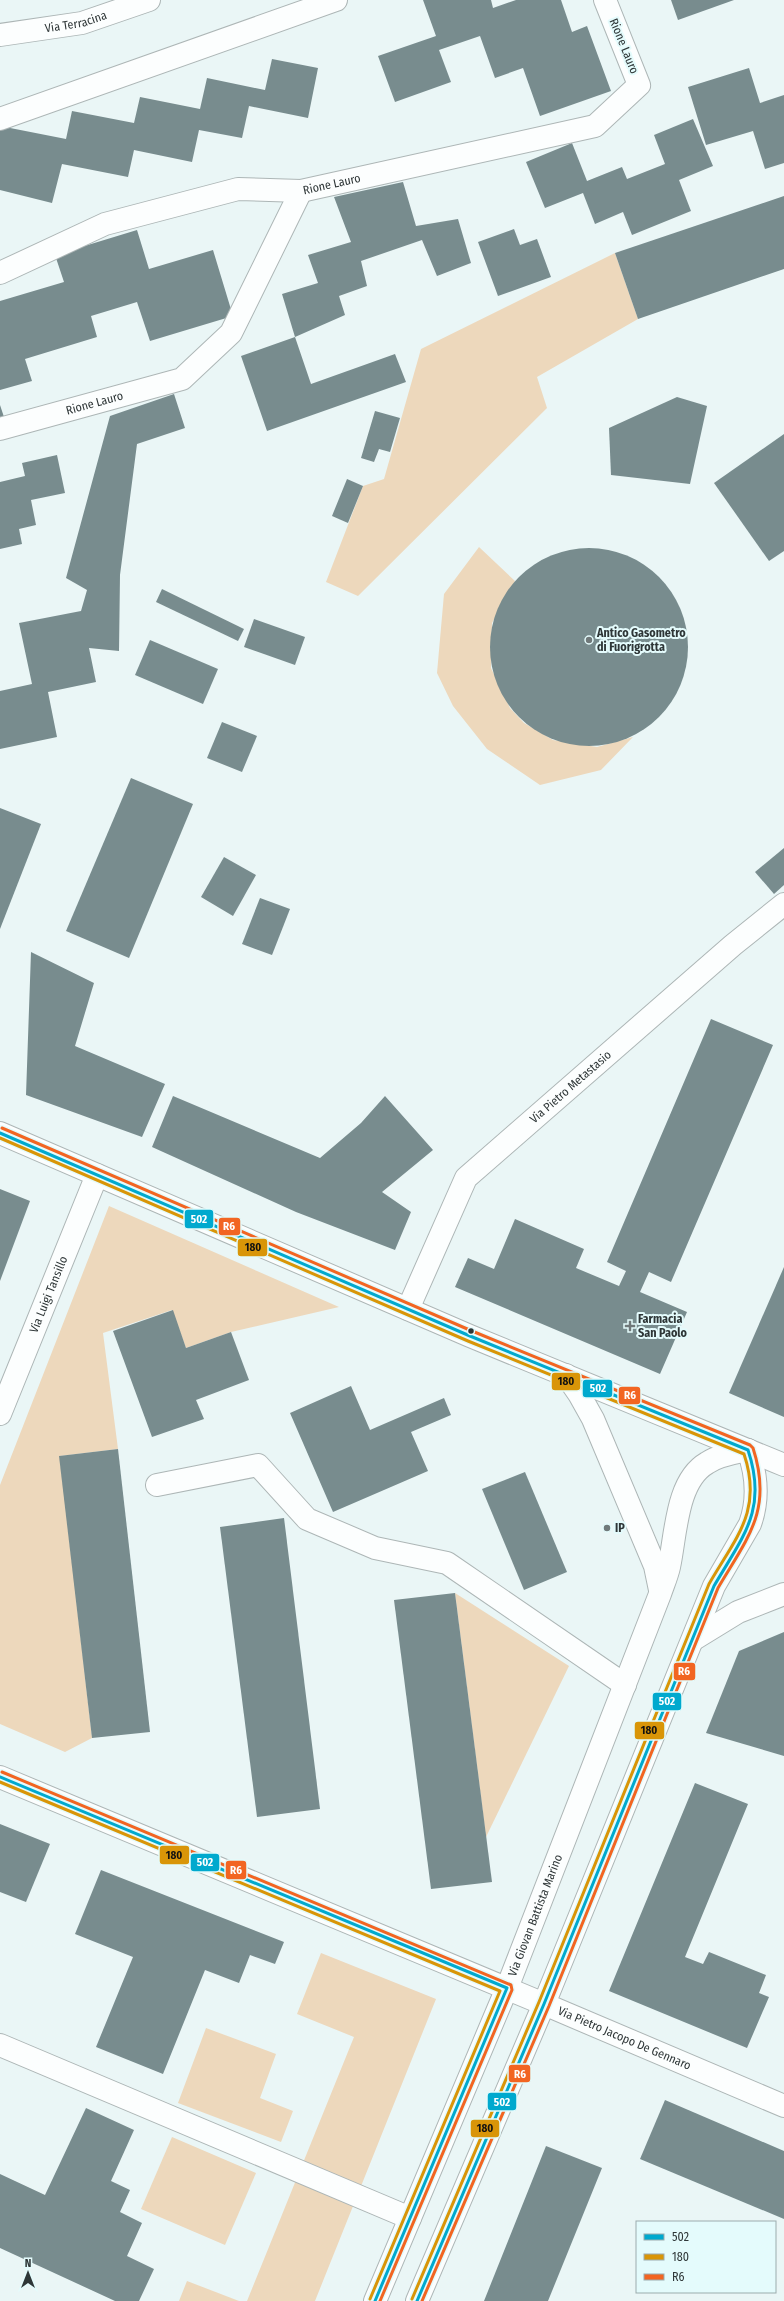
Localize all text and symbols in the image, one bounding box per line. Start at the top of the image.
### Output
street label: Via Terracina [44,8,109,35]
street label: Rione Lauro [607,16,641,76]
street label: Rione Lauro [302,171,362,197]
street label: Rione Lauro [64,389,125,418]
place label: Antico Gasometro di Fuorigrotta [596,626,686,654]
marker: Antico Gasometro di Fuorigrotta [584,635,594,645]
street label: Via Pietro Metastasio [527,1048,614,1126]
line badge: 502 [184,1209,214,1229]
text: 502 [191,1213,207,1226]
line badge: R6 [218,1217,241,1236]
text: R6 [223,1220,235,1233]
line badge: 180 [237,1238,268,1257]
text: 180 [245,1241,261,1254]
street label: Via Luigi Tansillo [27,1254,70,1335]
place label: Farmacia San Paolo [638,1312,688,1340]
marker: Farmacia San Paolo [625,1321,635,1331]
unlabelled marker [466,1326,476,1336]
line badge: 180 [551,1372,581,1391]
text: 180 [558,1375,574,1388]
line badge: 502 [582,1379,613,1398]
text: 502 [590,1382,606,1395]
line badge: R6 [618,1386,641,1405]
text: R6 [624,1389,636,1402]
place label: IP [615,1521,625,1535]
marker: IP [602,1523,612,1533]
line badge: R6 [673,1662,696,1681]
text: R6 [678,1665,690,1678]
line badge: 502 [652,1692,682,1711]
text: 502 [659,1695,675,1708]
line badge: 180 [634,1721,665,1740]
text: 180 [641,1724,657,1737]
line badge: 180 [159,1845,190,1865]
text: 180 [166,1849,182,1862]
street label: Via Giovan Battista Marino [505,1852,565,1978]
line badge: 502 [190,1853,220,1872]
text: 502 [197,1856,213,1869]
line badge: R6 [225,1860,247,1880]
text: R6 [230,1864,242,1877]
street label: Via Pietro Jacopo De Gennaro [556,2004,693,2073]
line badge: R6 [508,2064,531,2083]
text: R6 [514,2068,526,2081]
line badge: 502 [487,2092,517,2111]
text: 502 [494,2096,510,2109]
line badge: 180 [470,2119,500,2138]
text: 180 [477,2122,493,2135]
legend [636,2221,776,2293]
text: 502 [672,2230,689,2244]
text: 180 [672,2250,689,2264]
north arrow [8,2253,48,2293]
text: N [25,2257,31,2270]
text: R6 [672,2270,685,2284]

